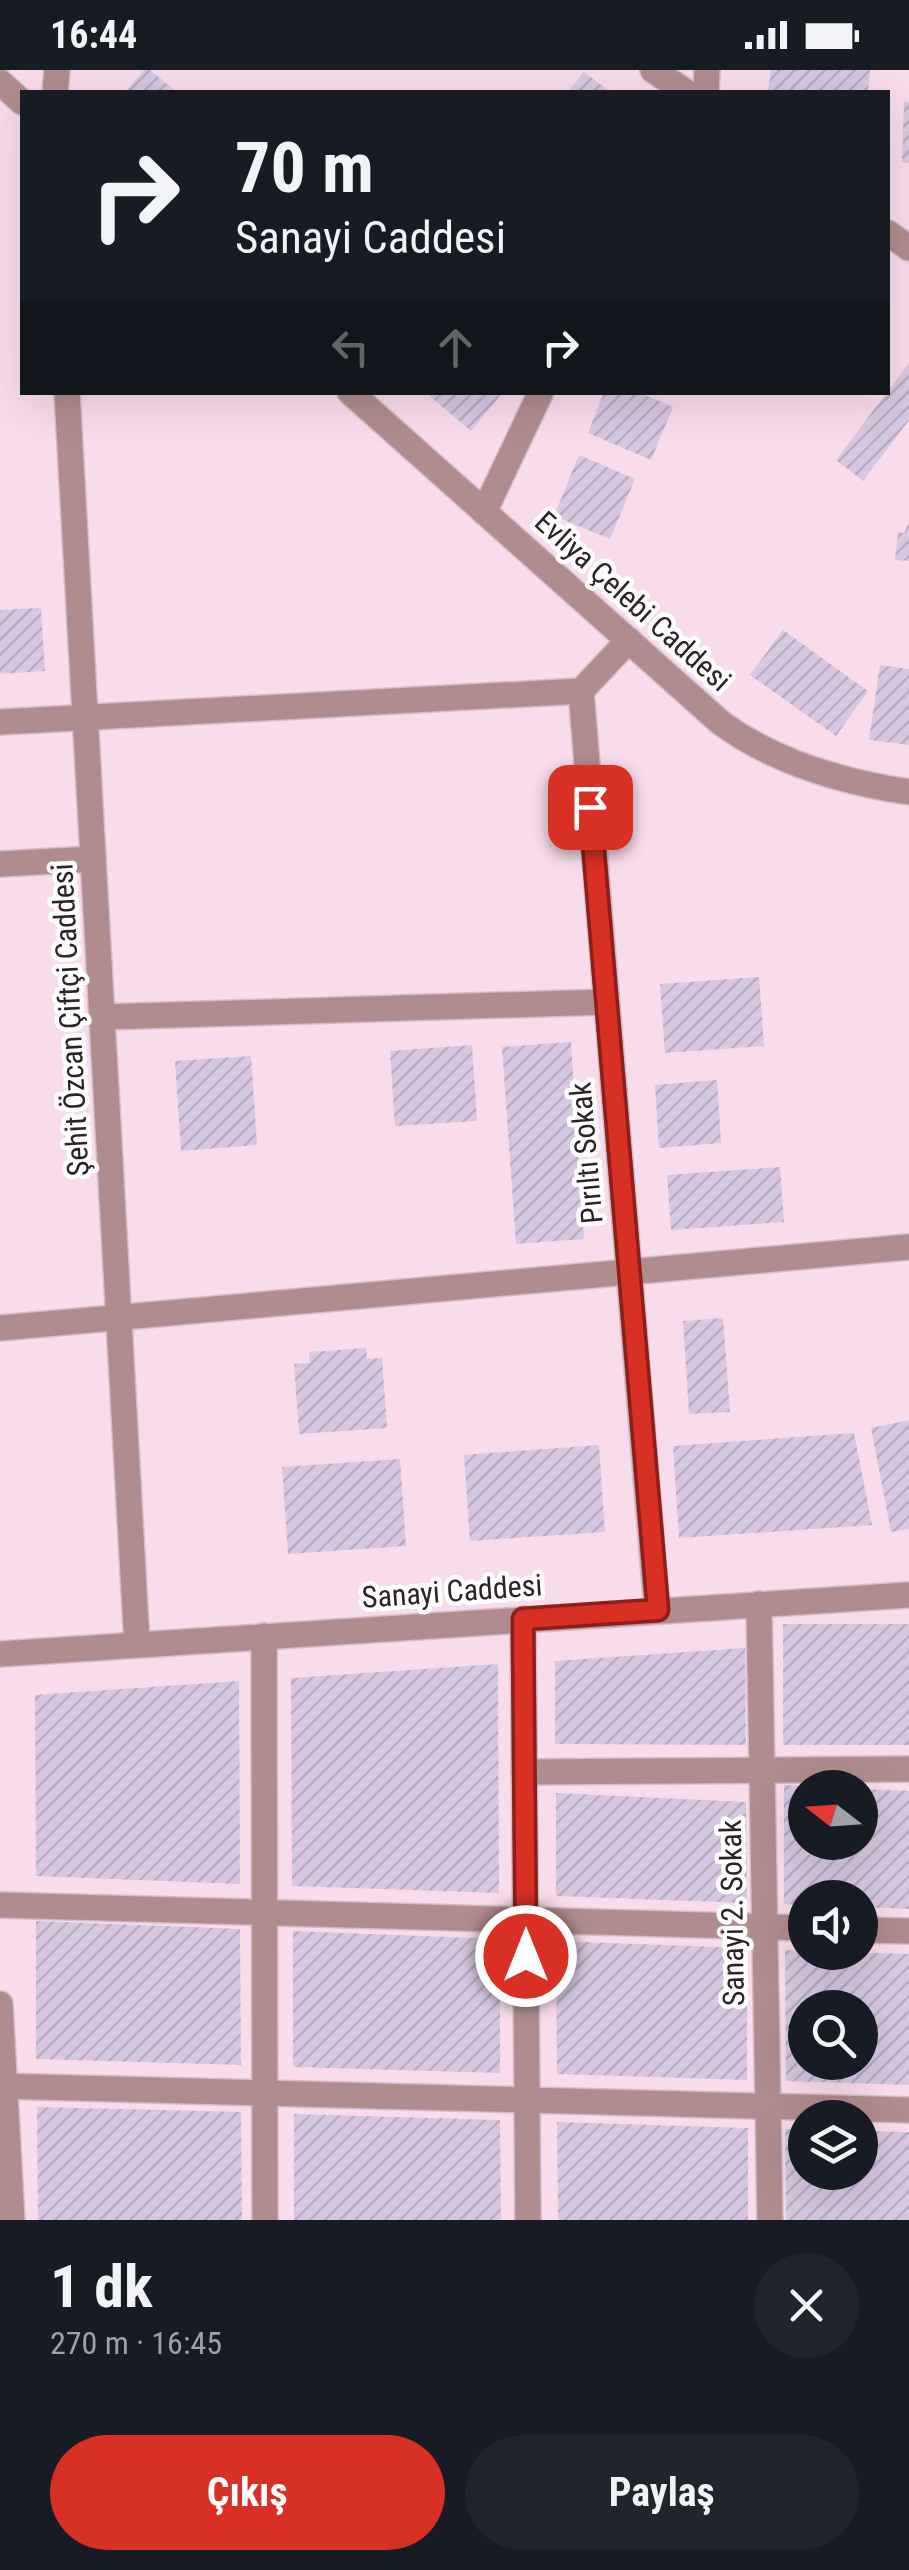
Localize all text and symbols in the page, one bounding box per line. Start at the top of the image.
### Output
text: 16:44 [50,13,137,57]
text: 70 m [235,127,374,209]
icon: right [70,130,200,260]
text: Sanayi Caddesi [235,211,506,264]
icon: left [323,320,378,375]
icon: ahead [428,320,483,375]
icon: right [533,320,588,375]
street label: Evliya Çelebi Caddesi [528,504,738,698]
pin [548,765,633,850]
icon: arrive [563,780,618,835]
street label: Şehit Özcan Çiftçi Caddesi [44,863,96,1177]
street label: Pırıltı Sokak [562,1080,610,1225]
street label: Sanayi Caddesi [361,1567,543,1615]
north arrow [788,1770,878,1860]
map controls [788,1770,878,2190]
street label: Sanayi 2. Sokak [713,1819,751,2007]
button: sound [788,1880,878,1970]
position arrow [474,1904,578,2008]
button: search [788,1990,878,2080]
button: layers [788,2100,878,2190]
text: 1 dk [50,2251,153,2322]
button: close [754,2253,859,2358]
text: 270 m · 16:45 [50,2324,222,2362]
button: Çıkış [50,2435,445,2550]
button: Paylaş [465,2435,859,2550]

